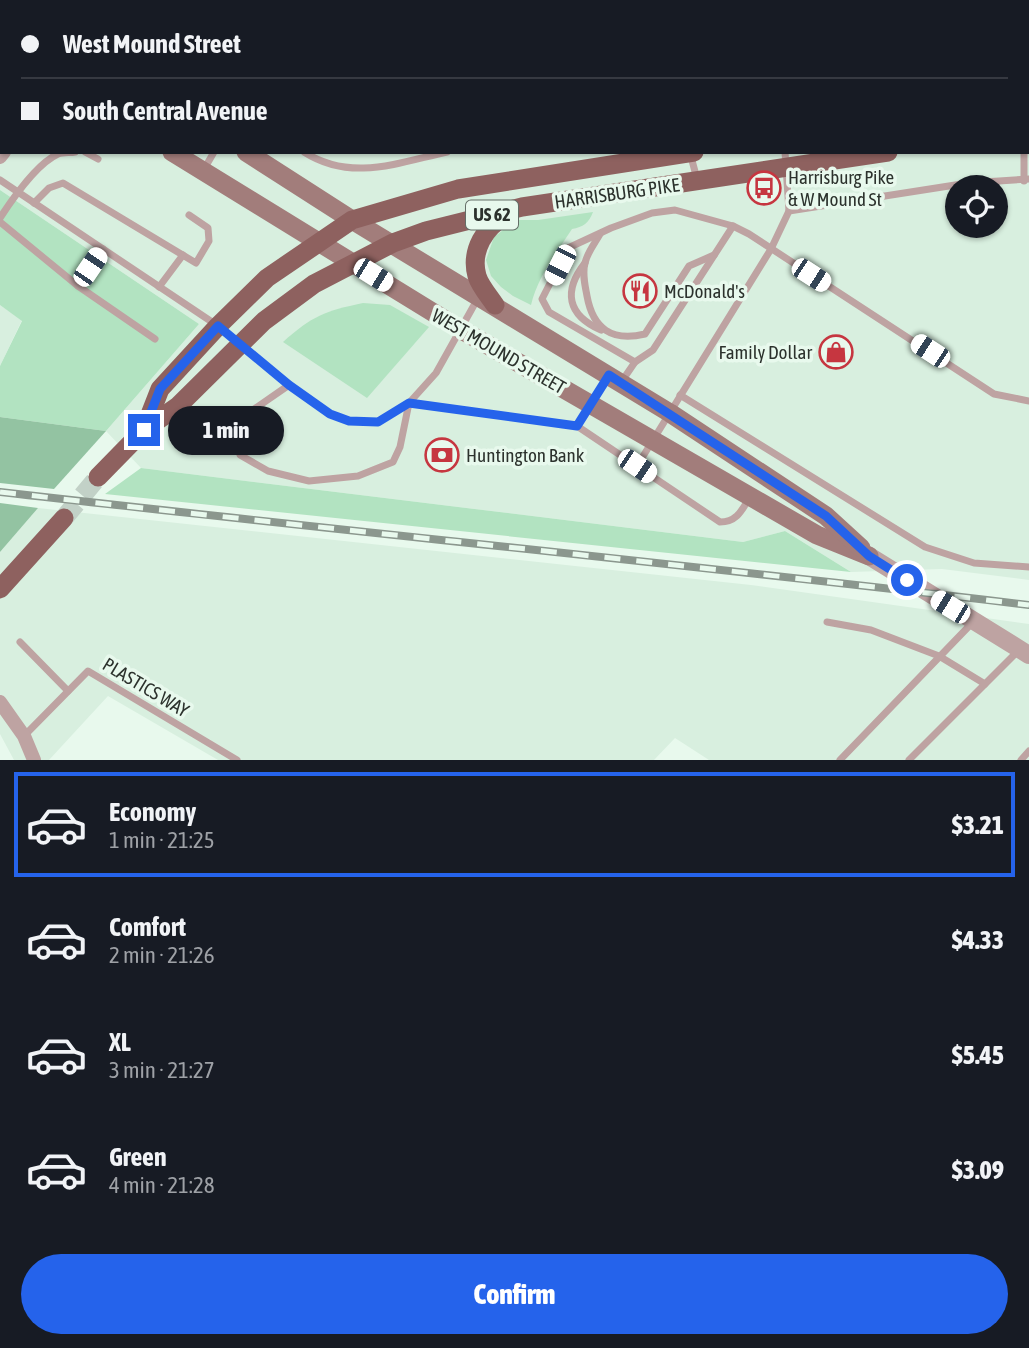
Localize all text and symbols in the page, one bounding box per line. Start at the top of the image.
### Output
text: West Mound Street [63,29,241,59]
text: South Central Avenue [63,96,268,126]
place label: Harrisburg Pike & W Mound St [788,166,894,210]
bus stop icon: Harrisburg Pike & W Mound St [745,169,783,207]
street label: HARRISBURG PIKE [553,173,681,213]
map controls [945,175,1008,238]
button: locate [945,175,1008,238]
road number: US 62 [466,200,518,230]
car [542,242,579,288]
car [70,244,111,290]
car [350,255,397,295]
car [788,255,835,295]
restaurant icon: McDonald's [621,272,659,310]
place label: McDonald's [664,280,745,302]
street label: WEST MOUND STREET [428,304,570,399]
car [907,331,954,371]
shop icon: Family Dollar [817,333,855,371]
place label: Family Dollar [718,341,812,363]
callout: 1 min [168,406,284,454]
route end [128,414,160,446]
text: 1 min [203,417,249,443]
bank icon: Huntington Bank [423,436,461,474]
place label: Huntington Bank [466,444,585,466]
car [614,446,661,486]
route start [891,564,923,596]
car [927,587,974,627]
street label: PLASTICS WAY [99,653,193,722]
icon: car [25,793,88,856]
text: Economy [109,797,196,827]
text: $3.21 [952,810,1004,840]
text: 1 min · 21:25 [109,827,215,853]
icon: car [25,908,88,971]
text: Comfort [109,912,186,942]
text: $4.33 [952,925,1004,955]
text: 2 min · 21:26 [109,942,215,968]
icon: car [25,1023,88,1086]
text: XL [109,1027,131,1057]
text: $5.45 [952,1040,1004,1070]
text: 3 min · 21:27 [109,1057,215,1083]
icon: car [25,1138,88,1201]
text: Green [109,1142,167,1172]
text: $3.09 [952,1155,1004,1185]
text: 4 min · 21:28 [109,1172,215,1198]
button: Confirm [21,1254,1008,1334]

